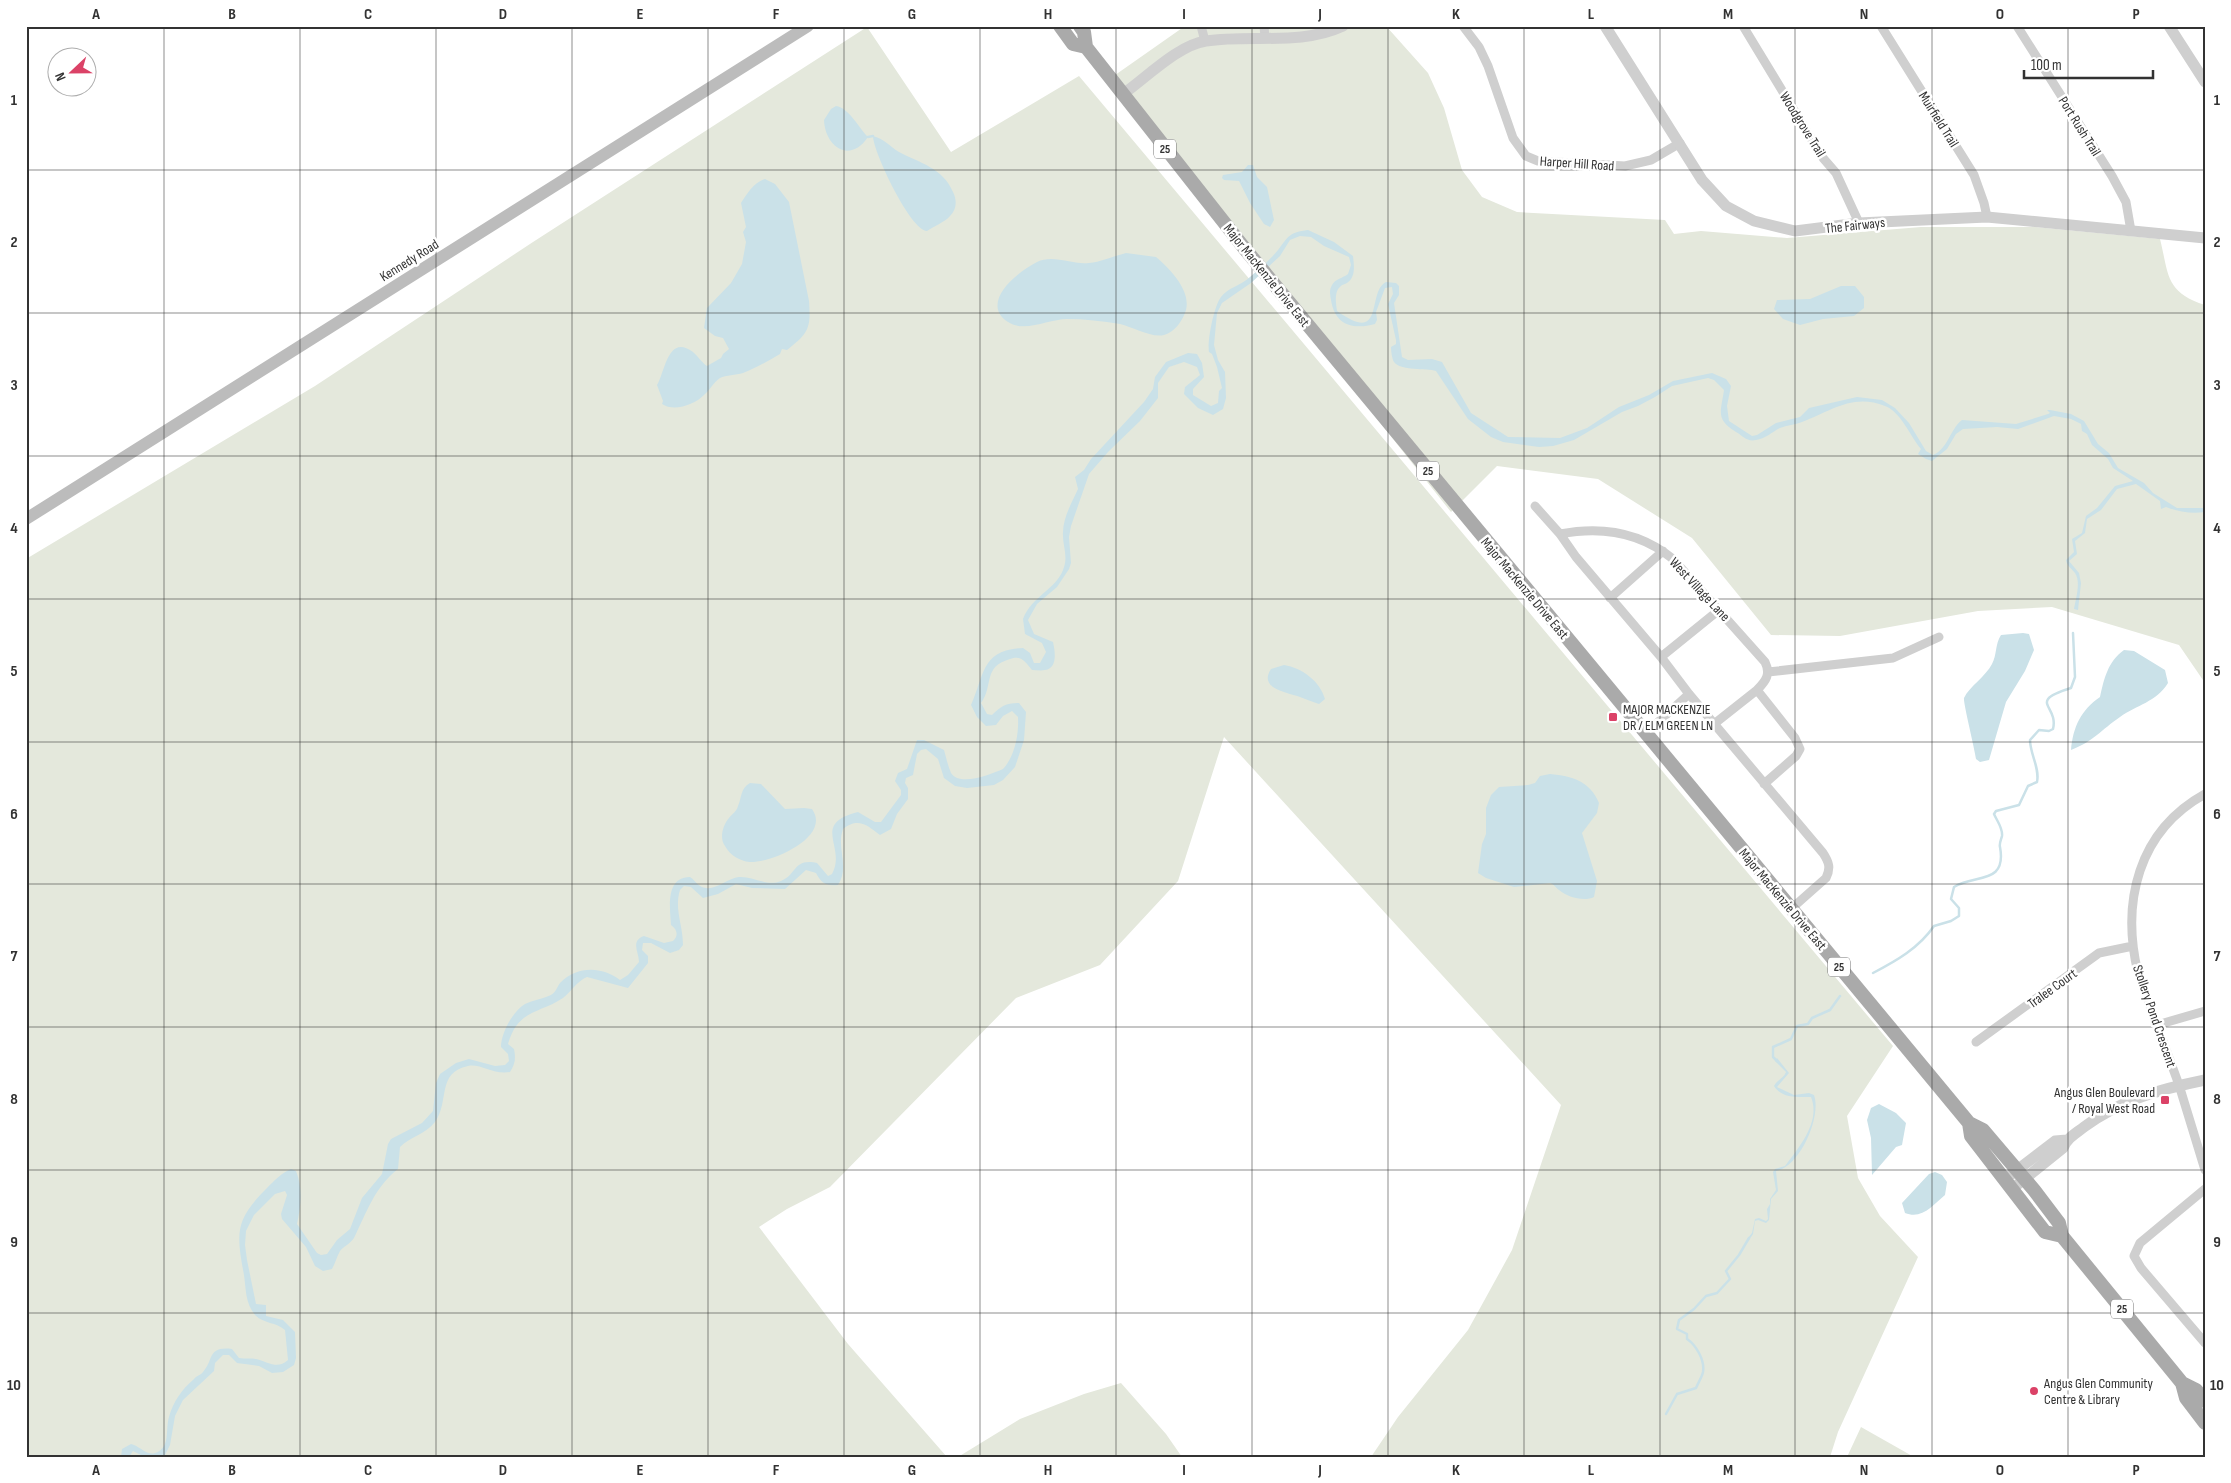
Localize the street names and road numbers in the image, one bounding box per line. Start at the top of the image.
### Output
street label: Muirfield Trail [1915,88,1962,150]
street label: Woodgrove Trail [1776,89,1829,160]
street label: Port Rush Trail [2055,93,2105,159]
road number: 25 [1154,140,1176,158]
street label: Harper Hill Road [1539,152,1615,175]
street label: The Fairways [1824,214,1886,237]
street label: Major MacKenzie Drive East [1220,220,1313,330]
street label: Kennedy Road [377,236,442,285]
road number: 25 [1417,462,1439,481]
street label: Major MacKenzie Drive East [1477,534,1572,643]
street label: West Village Lane [1666,554,1734,625]
street label: Major MacKenzie Drive East [1735,845,1830,954]
road number: 25 [1828,958,1850,976]
street label: Stollery Pond Crescent [2129,963,2180,1070]
street label: Tralee Court [2024,965,2080,1012]
road number: 25 [2111,1300,2133,1318]

